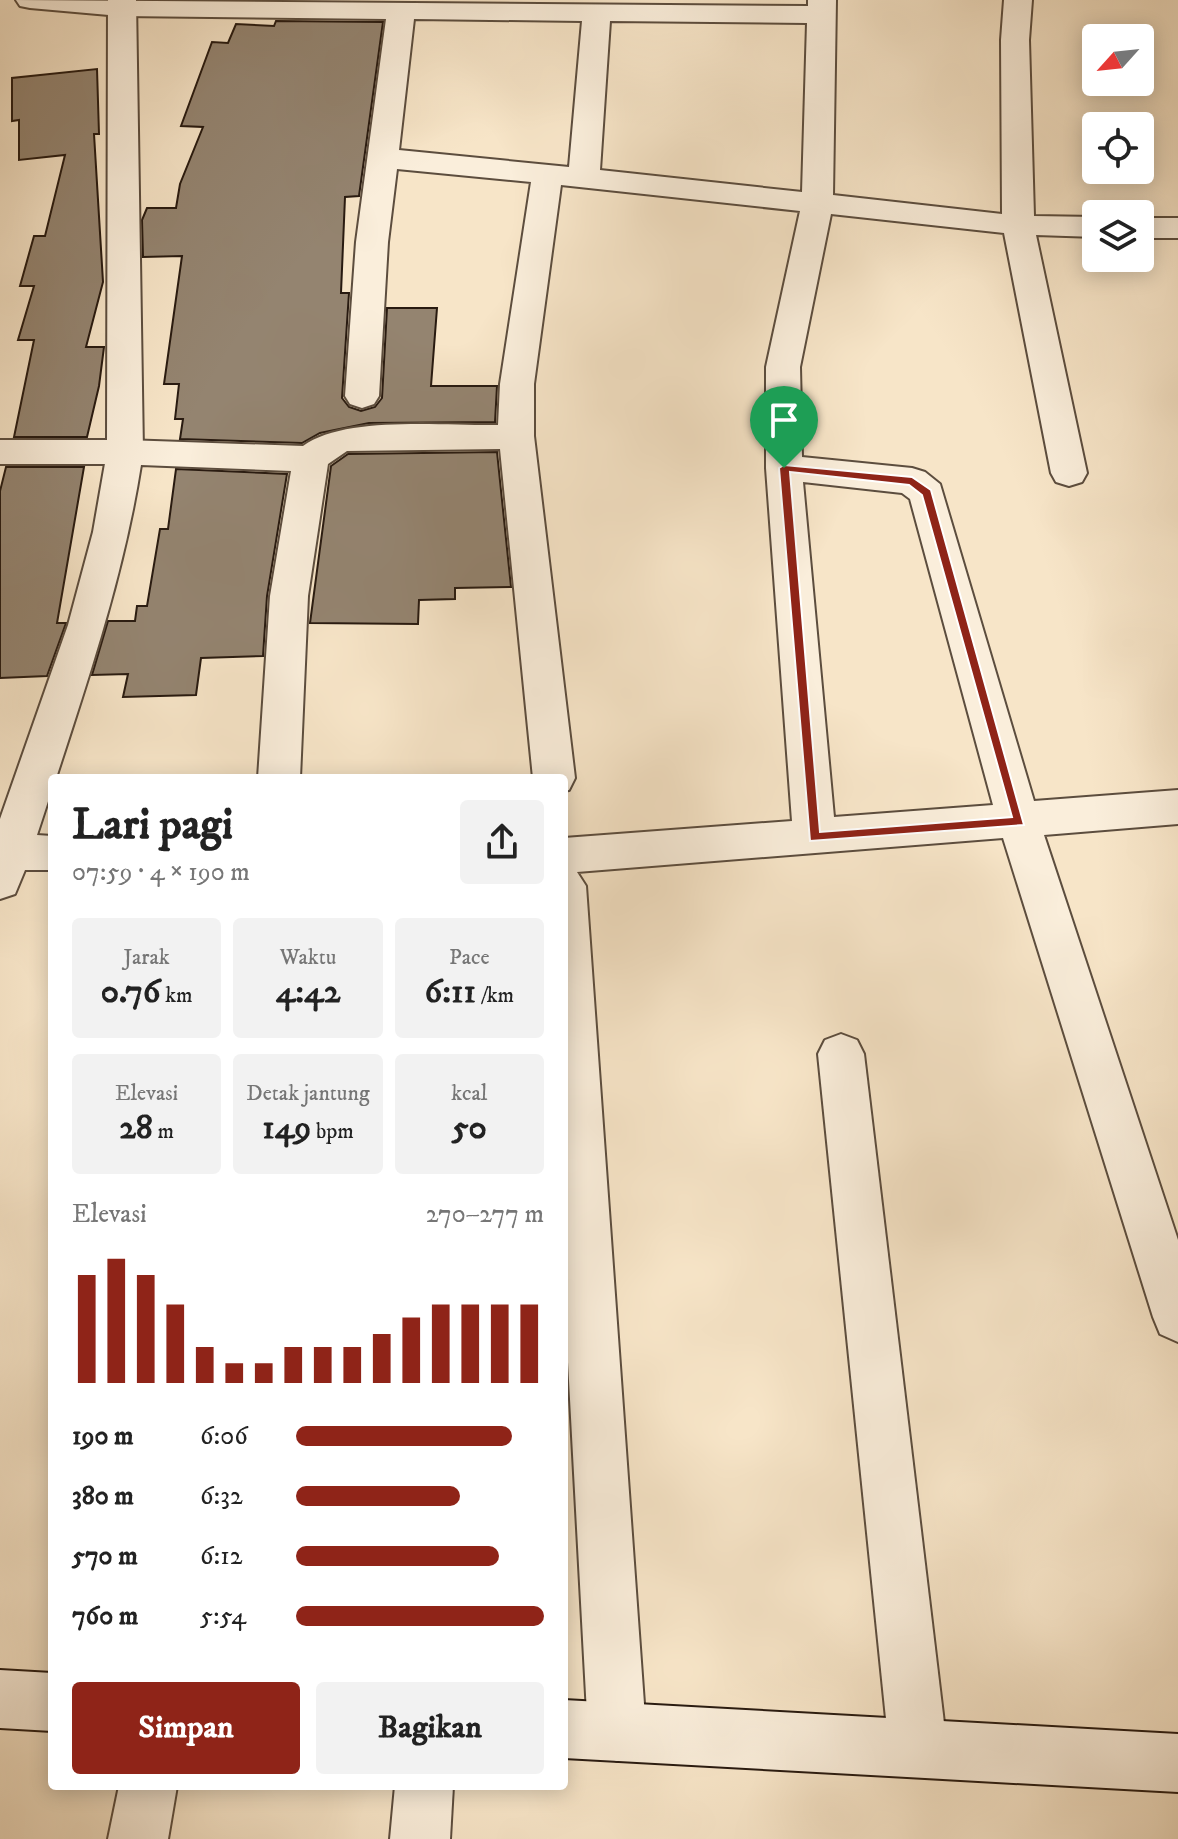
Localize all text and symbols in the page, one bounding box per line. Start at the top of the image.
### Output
north arrow [1082,24,1154,96]
map controls [1082,24,1154,272]
button: locate [1082,112,1154,184]
button: layers [1082,200,1154,272]
pin [750,386,818,468]
icon: arrive [762,398,806,442]
text: Lari pagi [72,798,233,853]
button: share [460,800,544,884]
text: 07:59 · 4 × 190 m [72,856,250,889]
text: Jarak [124,944,170,971]
text: Waktu [280,944,336,971]
text: Pace [449,944,490,971]
text: 0.76 [101,971,160,1013]
text: 4:42 [276,971,340,1013]
text: 6:11 [424,971,476,1013]
text: km [160,982,193,1009]
text: /km [476,982,514,1009]
text: Elevasi [115,1080,178,1107]
text: Detak jantung [246,1080,370,1107]
text: kcal [451,1080,487,1107]
text: 28 [119,1107,153,1149]
text: 149 [262,1107,311,1149]
text: 50 [452,1107,487,1149]
text: m [153,1118,174,1145]
text: bpm [311,1118,354,1145]
text: Elevasi [72,1198,147,1231]
text: 270–277 m [426,1198,544,1231]
text: 190 m [72,1420,134,1453]
text: 6:06 [200,1420,248,1453]
text: 380 m [72,1480,134,1513]
text: 6:32 [200,1480,243,1513]
text: 570 m [72,1540,138,1573]
text: 6:12 [200,1540,243,1573]
text: 760 m [72,1600,138,1633]
text: 5:54 [200,1600,246,1633]
button: Simpan [72,1682,300,1774]
button: Bagikan [316,1682,544,1774]

